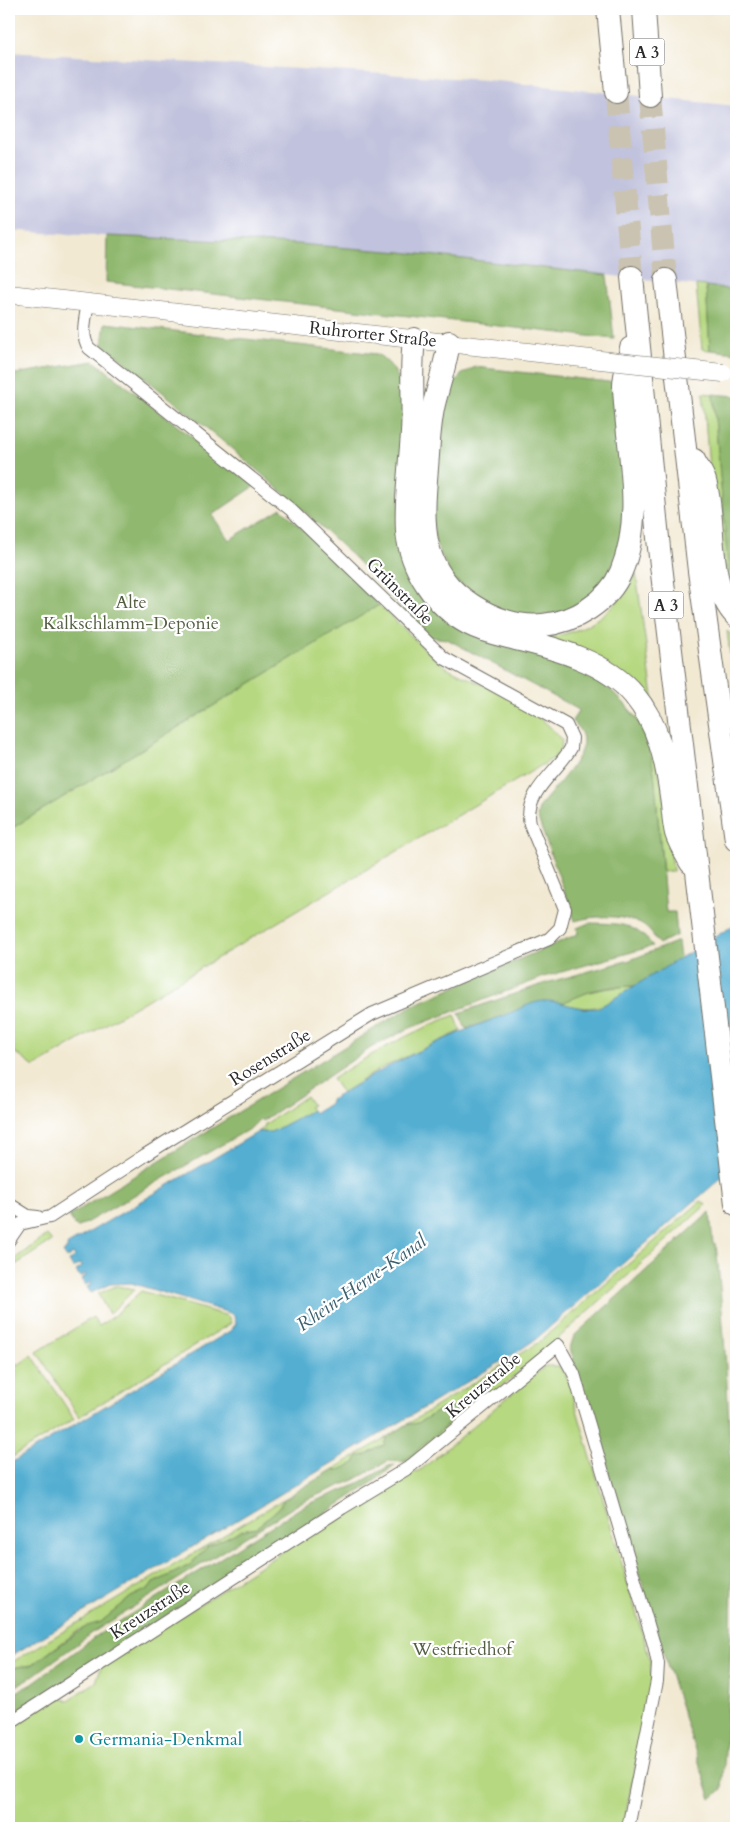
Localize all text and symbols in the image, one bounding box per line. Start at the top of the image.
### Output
road number: A 3 [630,38,664,66]
street label: Ruhrorter Straße [308,315,438,354]
street label: Grünstraße [360,552,439,631]
park label: Alte Kalkschlamm-Deponie [43,590,219,636]
road number: A 3 [648,592,684,618]
street label: Rosenstraße [225,1023,316,1092]
water label: Rhein-Herne-Kanal [291,1228,432,1337]
street label: Kreuzstraße [440,1347,526,1424]
street label: Kreuzstraße [105,1575,195,1646]
park label: Westfriedhof [411,1637,515,1662]
place label: Germania-Denkmal [89,1727,243,1752]
marker: Germania-Denkmal [73,1733,85,1745]

